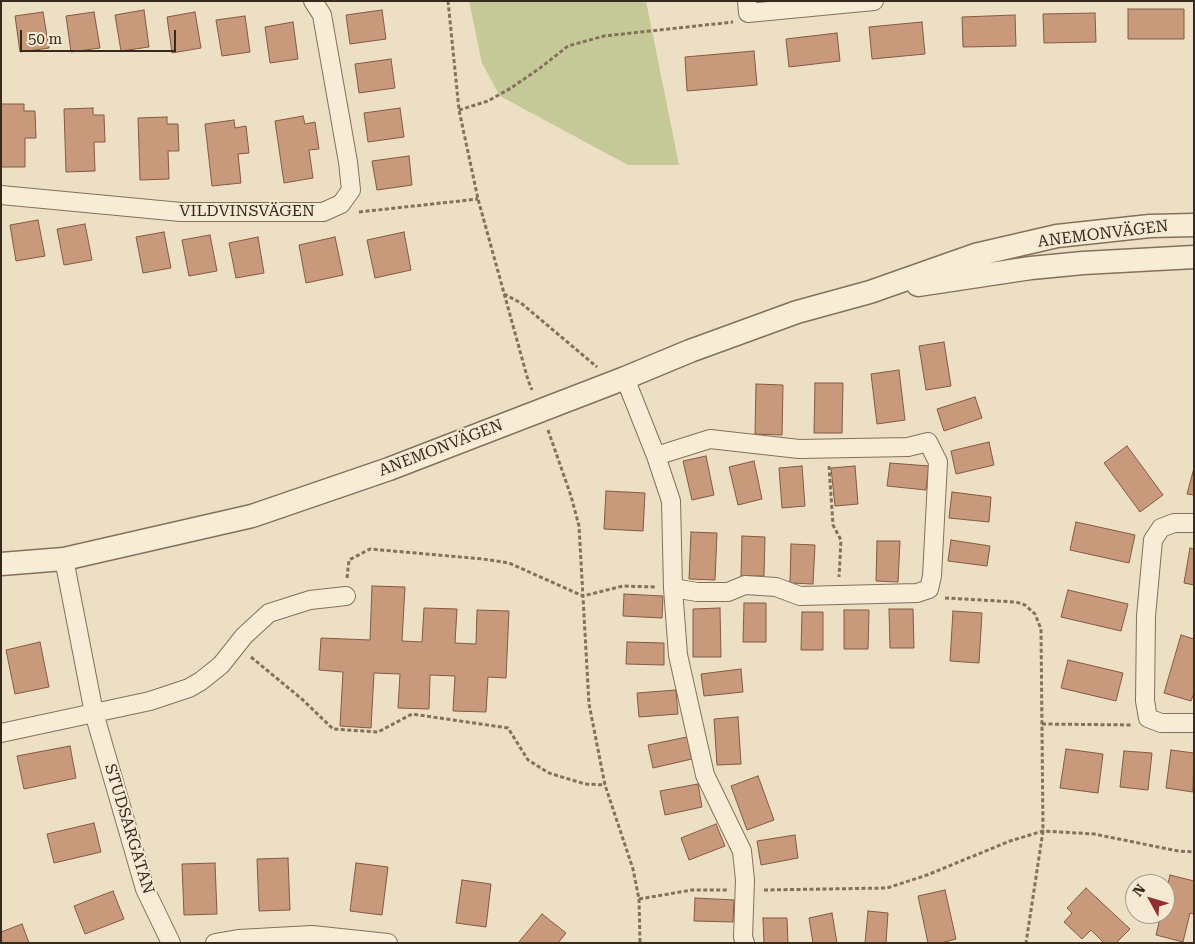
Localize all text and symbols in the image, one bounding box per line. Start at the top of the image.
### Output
scale bar [22,20,179,52]
text: 50 m [28,30,62,48]
street label: VILDVINSVÄGEN [179,201,315,221]
street label: ANEMONVÄGEN [1037,216,1169,252]
street label: ANEMONVÄGEN [376,415,506,481]
street label: STUDSARGATAN [100,762,158,896]
north arrow [1125,874,1175,924]
text: N [1130,881,1149,899]

